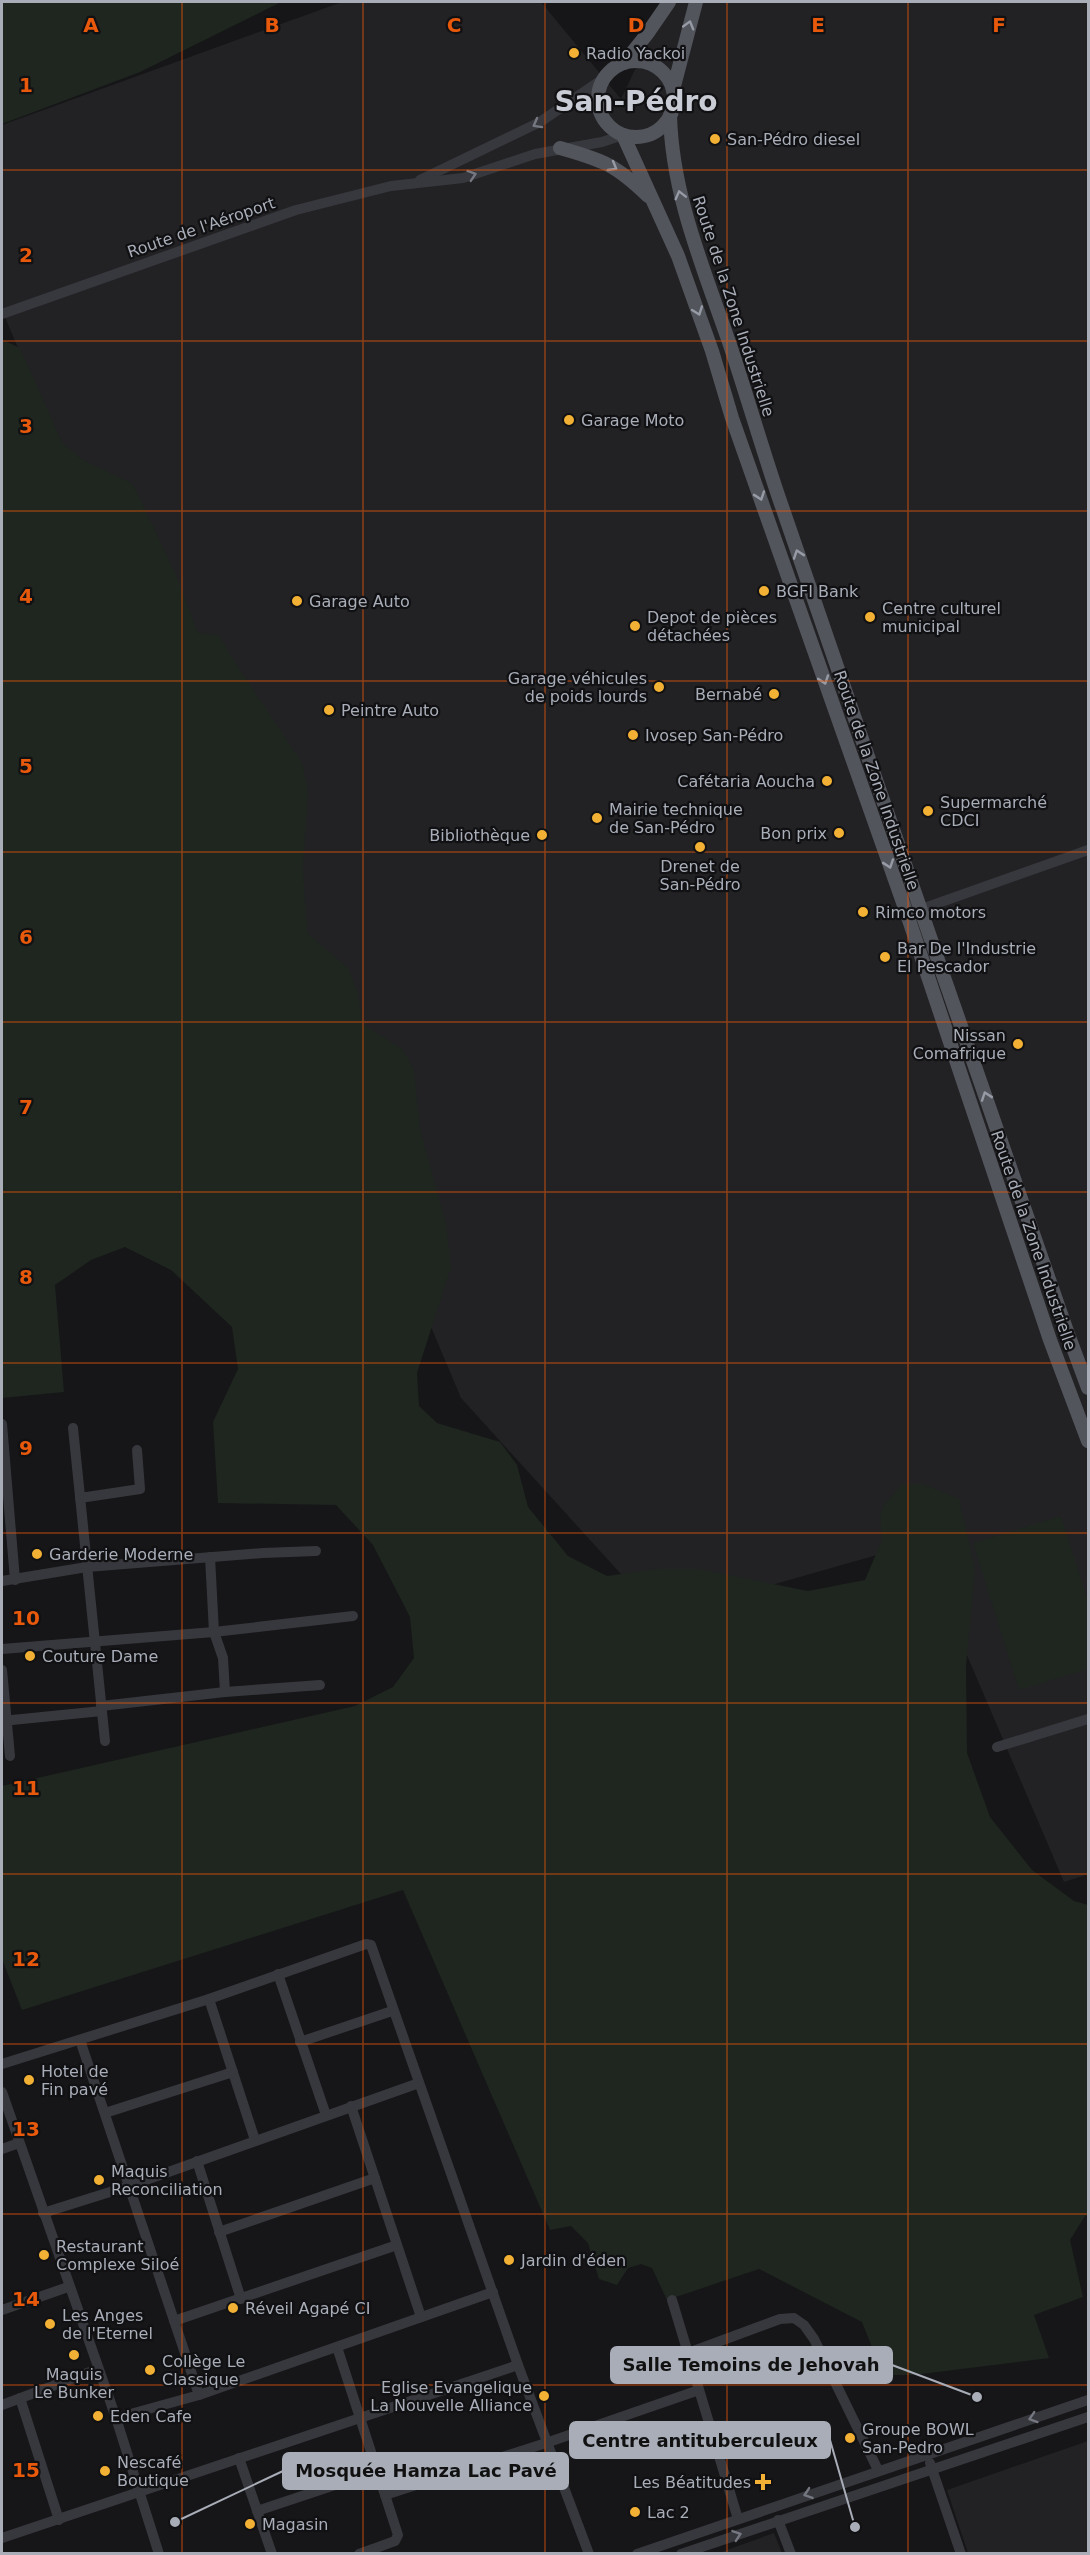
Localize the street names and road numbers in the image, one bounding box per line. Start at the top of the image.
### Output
street label: Route de l'Aéroport [125,193,277,262]
street label: Route de la Zone Industrielle [689,193,778,419]
street label: Route de la Zone Industrielle [830,668,923,893]
street label: Route de la Zone Industrielle [987,1128,1080,1353]

